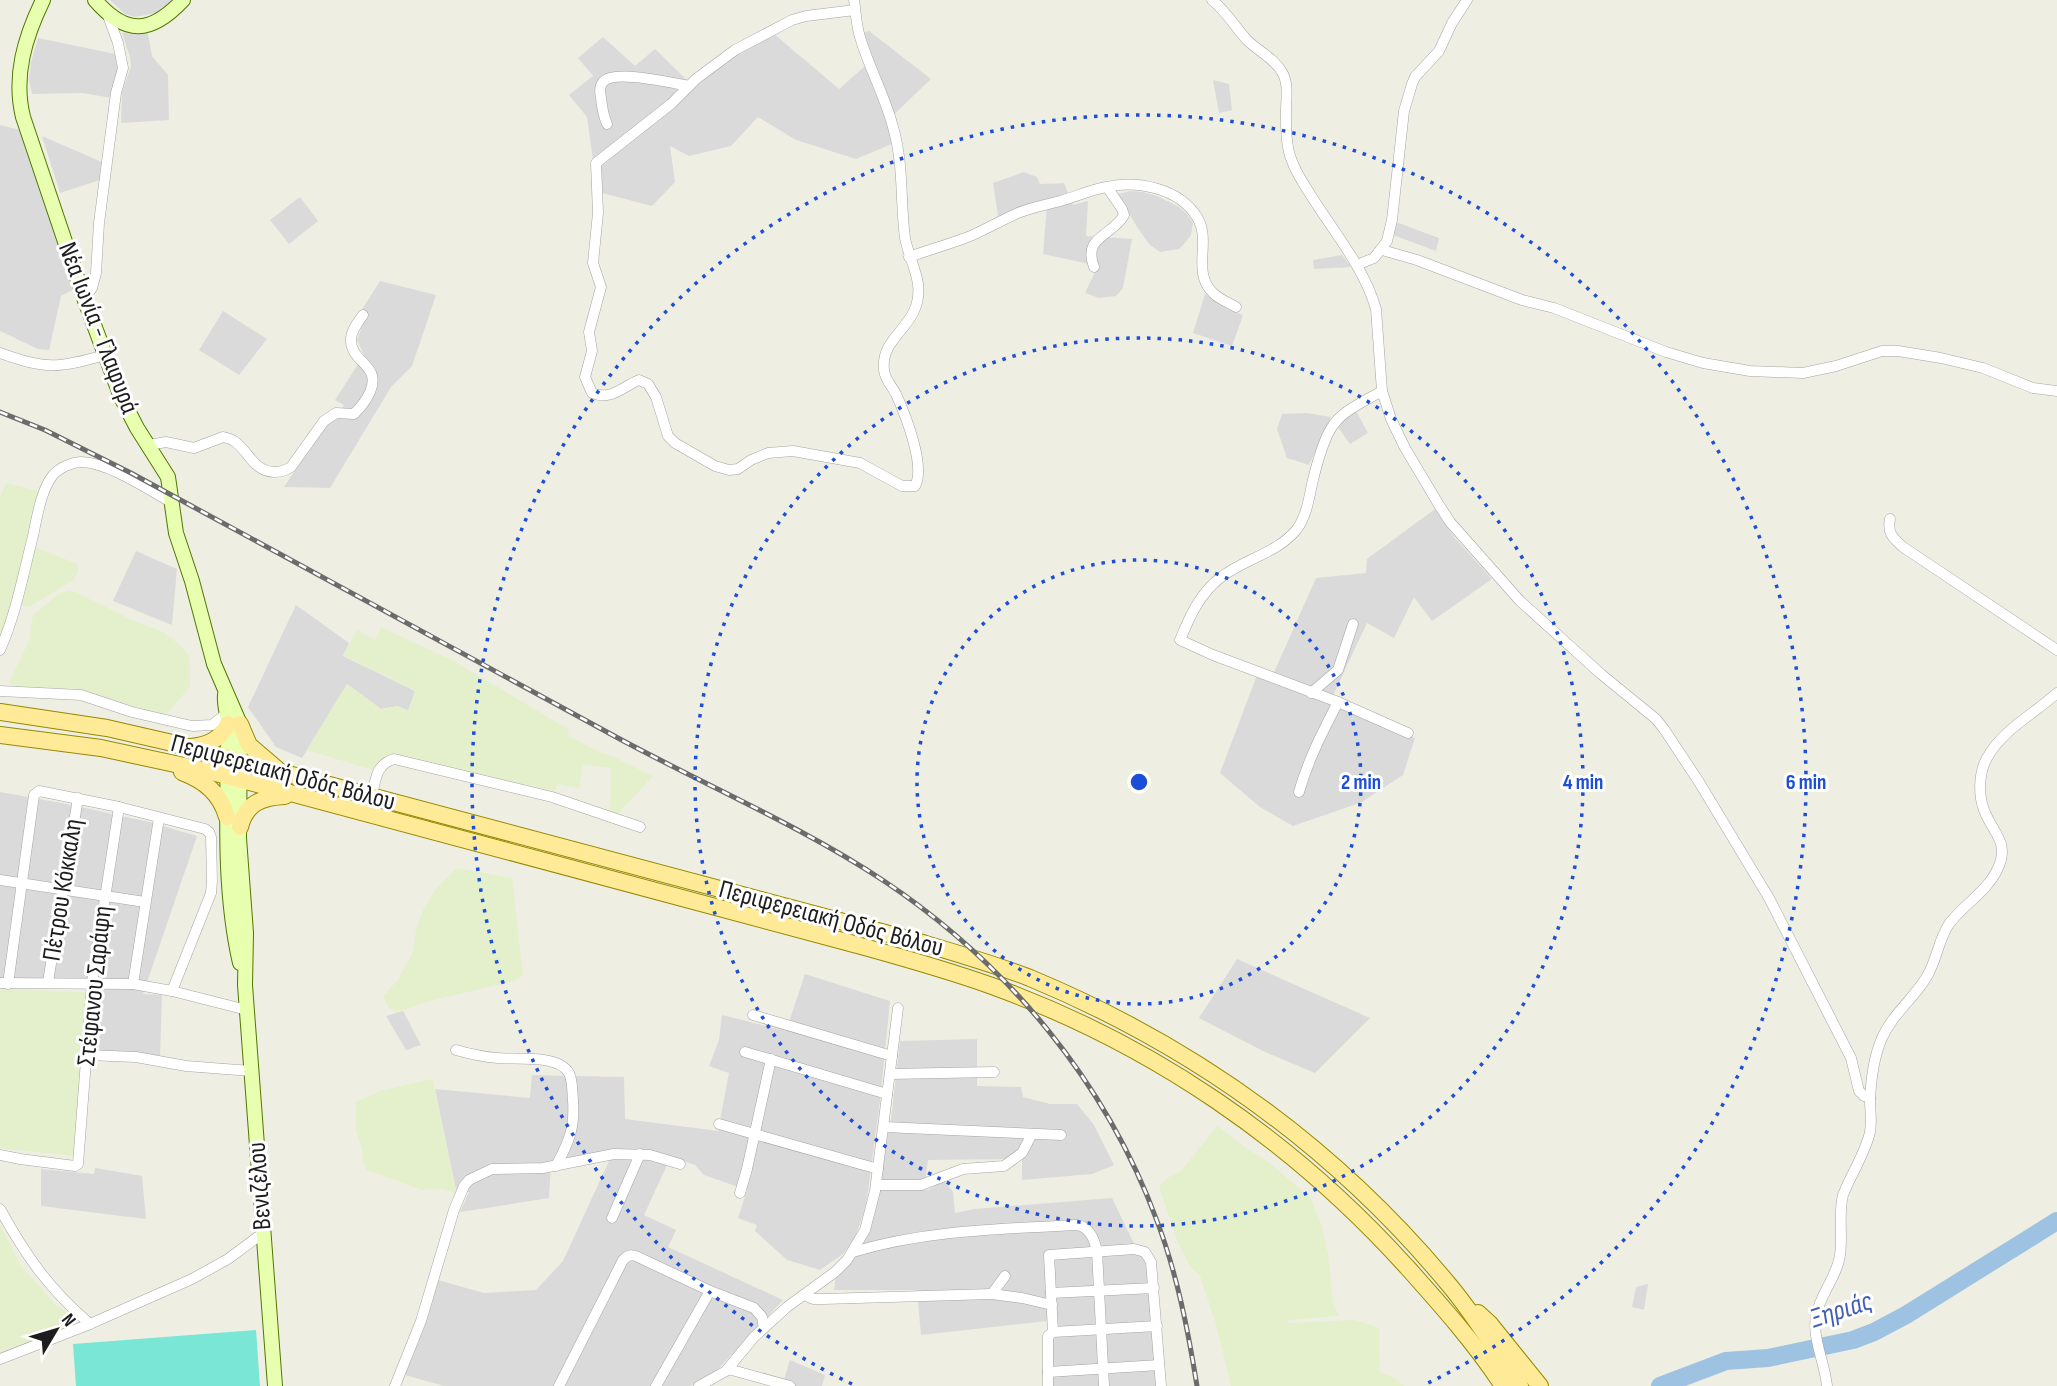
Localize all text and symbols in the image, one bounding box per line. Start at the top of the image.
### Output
street label: Νέα Ιωνία - Γλαφυρά [51,238,145,418]
street label: Περιφερειακή Οδός Βόλου [167,728,399,818]
centre of rings [1127,770,1151,794]
text: 2 min [1341,770,1381,795]
text: 4 min [1563,770,1603,795]
text: 6 min [1786,770,1826,795]
street label: Πέτρου Κόκκαλη [36,817,90,963]
street label: Περιφερειακή Οδός Βόλου [715,874,947,964]
street label: Στέφανου Σαράφη [71,904,119,1068]
street label: Βενιζέλου [241,1141,279,1231]
water label: Ξηριάς [1806,1284,1877,1336]
north arrow [21,1295,91,1365]
text: N [56,1309,80,1332]

